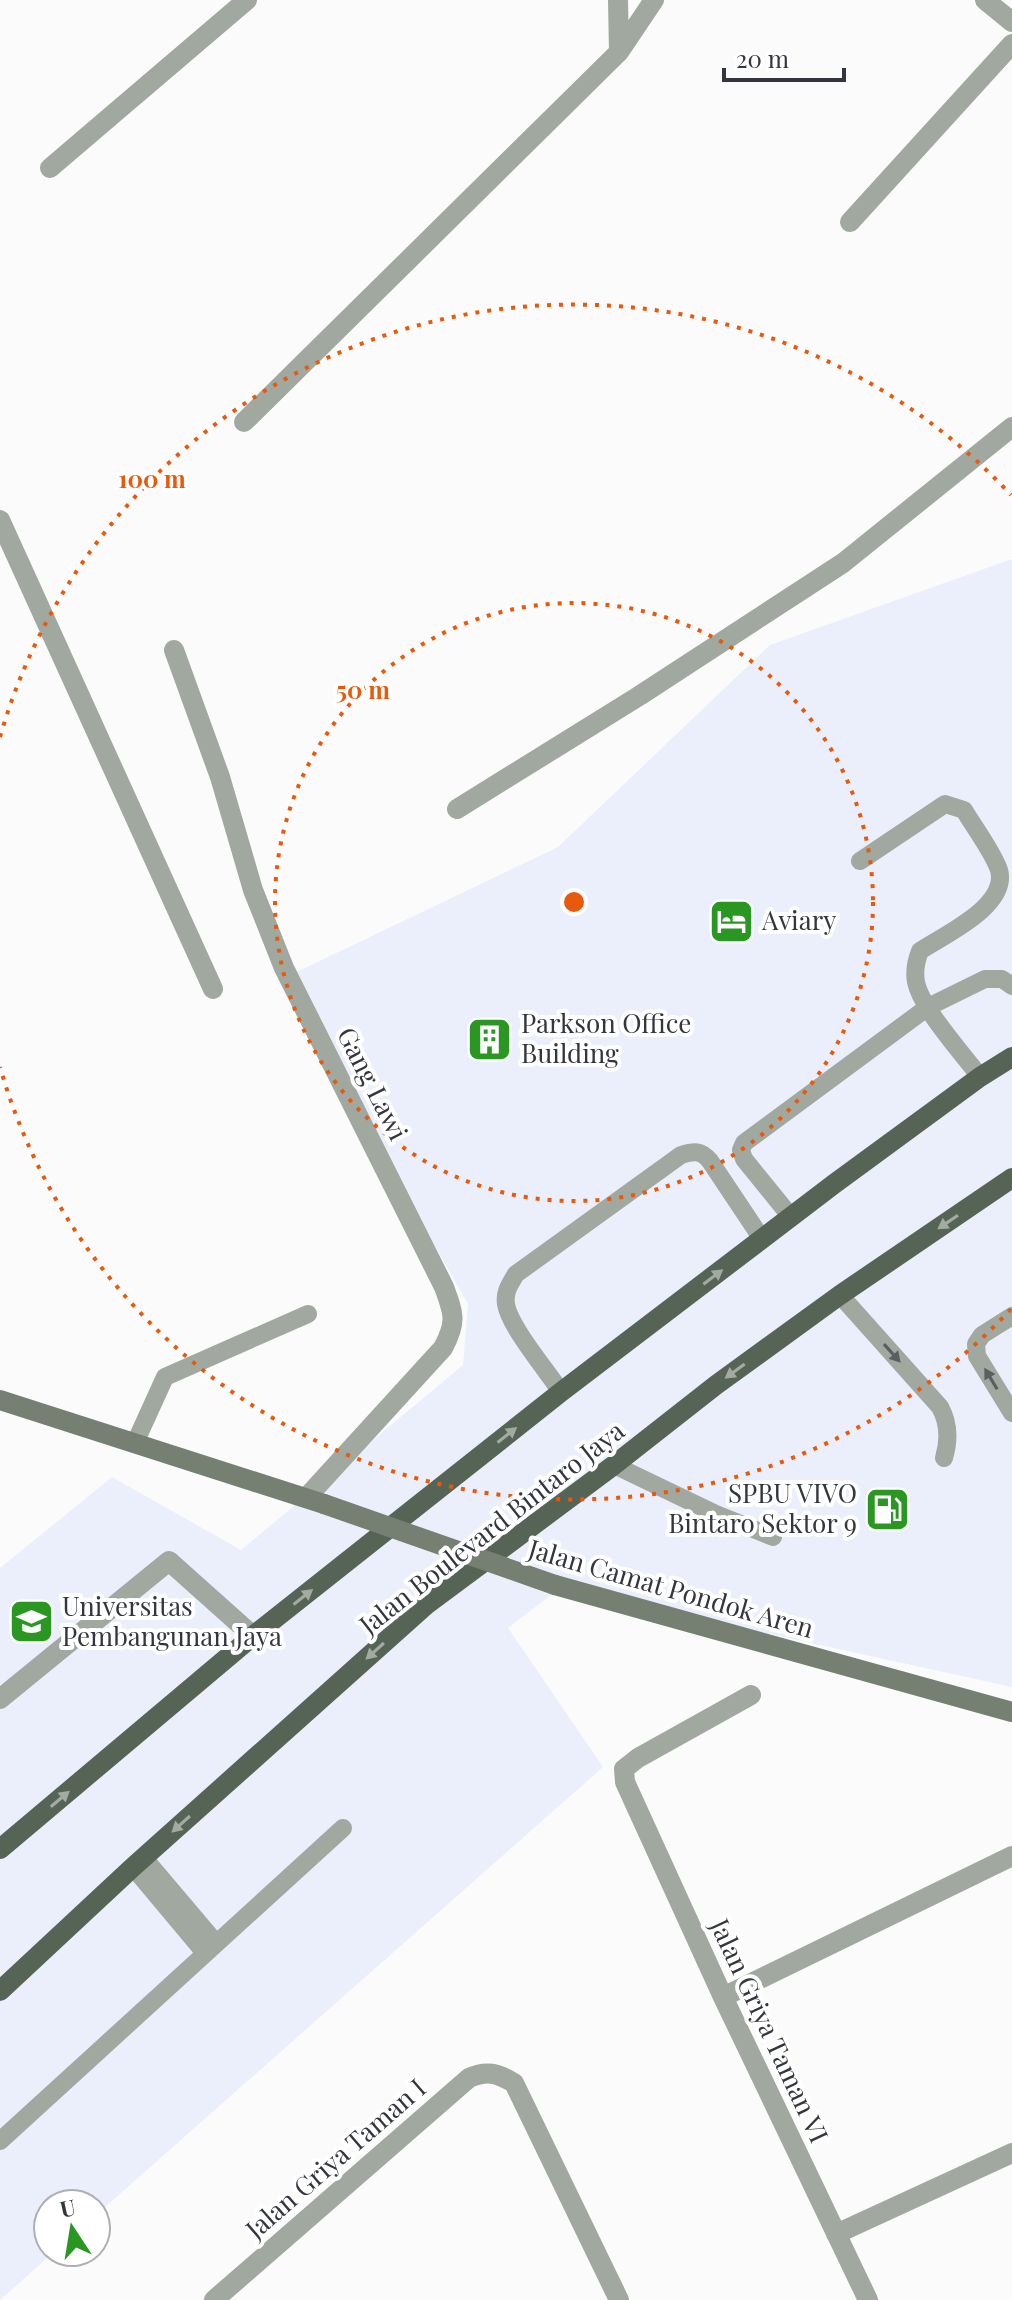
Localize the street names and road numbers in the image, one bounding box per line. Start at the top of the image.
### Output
street label: Gang Lawi [330,1021,417,1146]
street label: Jalan Boulevard Bintaro Jaya [351,1412,631,1642]
street label: Jalan Camat Pondok Aren [524,1530,818,1645]
street label: Jalan Griya Taman VI [703,1912,838,2148]
street label: Jalan Griya Taman I [237,2070,432,2246]

